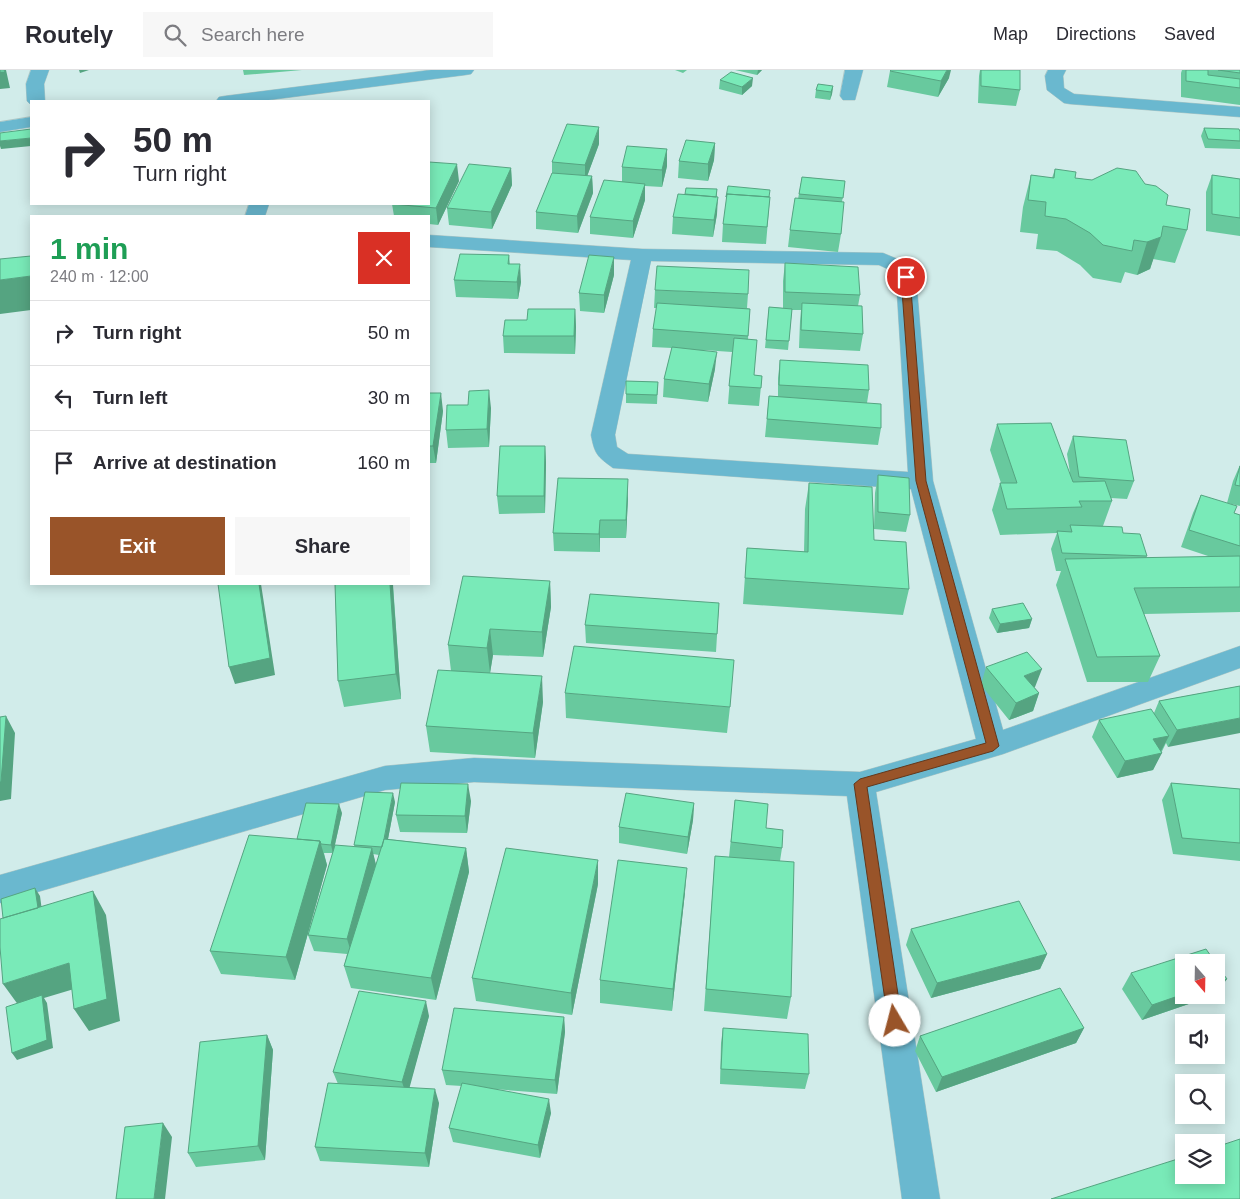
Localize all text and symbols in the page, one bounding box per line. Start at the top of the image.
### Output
search box [143,12,493,57]
text: Routely [25,21,113,48]
icon: search [161,21,189,49]
text: Search here [201,24,305,45]
text: Map [993,24,1028,44]
text: Directions [1056,24,1136,44]
text: Saved [1164,24,1215,44]
icon: right [50,120,115,185]
text: 50 m [133,120,213,159]
text: Turn right [133,161,226,186]
text: 1 min [50,232,128,265]
button: close [358,232,410,284]
pin [885,256,927,298]
icon: arrive [892,263,920,291]
text: 240 m · 12:00 [50,268,149,285]
icon: right [50,319,78,347]
text: Turn right [93,322,181,343]
text: 50 m [368,322,410,343]
icon: left [50,384,78,412]
text: Turn left [93,387,168,408]
text: 30 m [368,387,410,408]
icon: arrive [50,449,78,477]
text: Arrive at destination [93,452,277,473]
text: 160 m [357,452,410,473]
button: Exit [50,517,225,575]
button: Share [235,517,410,575]
north arrow [1175,954,1225,1004]
map controls [1175,954,1225,1184]
position arrow [868,994,920,1046]
button: sound [1175,1014,1225,1064]
button: search [1175,1074,1225,1124]
button: layers [1175,1134,1225,1184]

